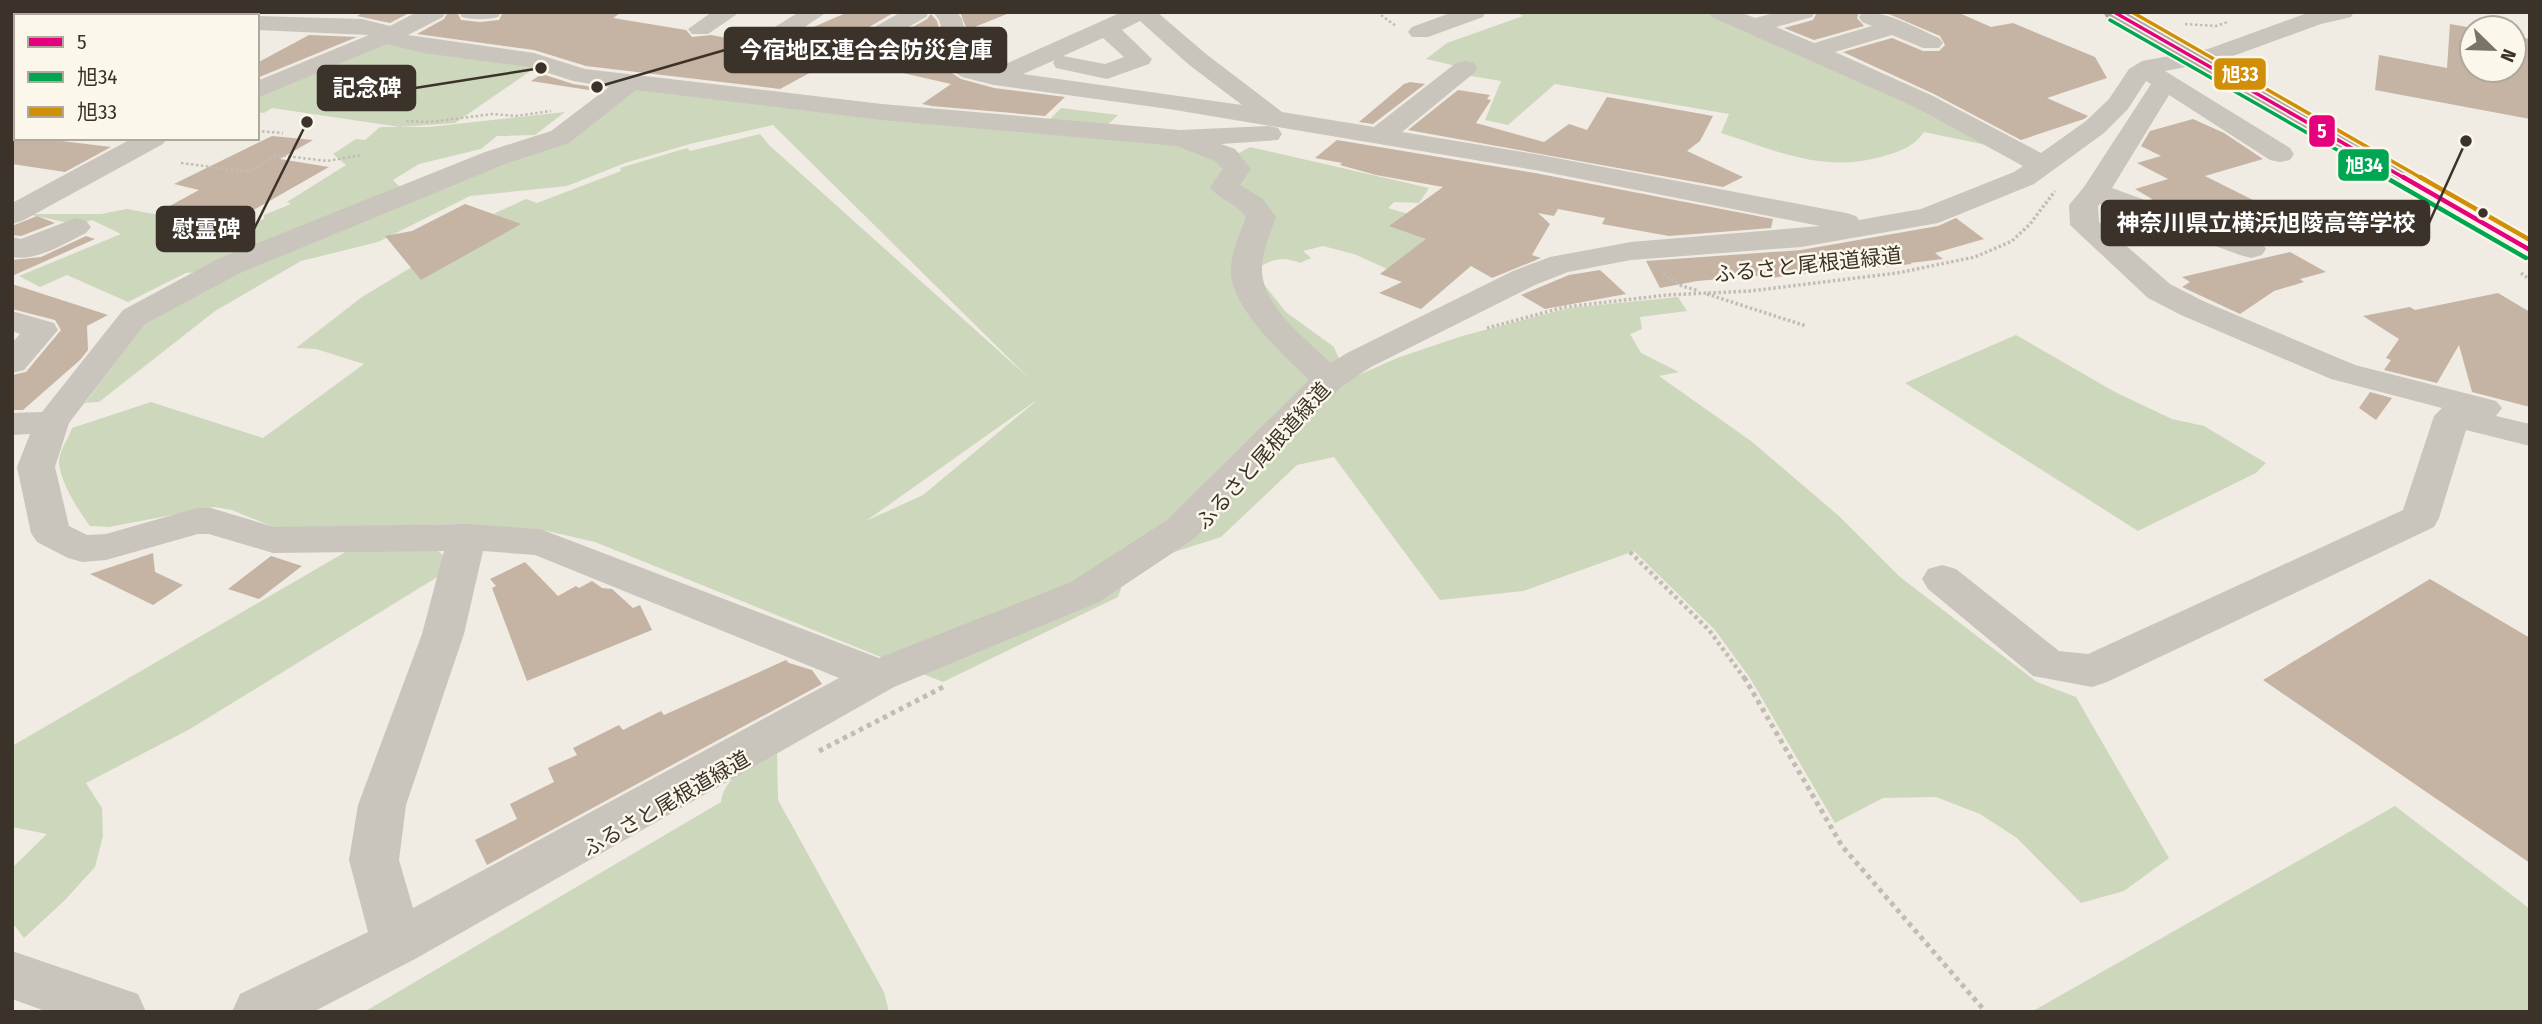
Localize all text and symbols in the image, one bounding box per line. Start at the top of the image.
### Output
legend [14,14,259,140]
north arrow [2458,14,2528,84]
callout: 今宿地区連合会防災倉庫 [725,28,1006,72]
text: 5 [77,29,87,55]
text: 今宿地区連合会防災倉庫 [740,36,993,64]
text: N [2495,46,2521,65]
line badge: 旭33 [2213,57,2267,91]
text: 旭33 [2222,63,2258,86]
text: 旭34 [77,64,118,90]
callout: 記念碑 [318,66,415,110]
text: 記念碑 [333,74,402,102]
text: 旭33 [77,99,117,125]
line badge: 5 [2308,114,2336,148]
text: 5 [2317,120,2327,143]
line badge: 旭34 [2337,148,2390,182]
text: 旭34 [2345,154,2383,177]
callout: 神奈川県立横浜旭陵高等学校 [2102,201,2429,245]
unlabelled marker [2476,206,2490,220]
callout: 慰霊碑 [157,207,254,251]
text: 神奈川県立横浜旭陵高等学校 [2117,209,2416,237]
text: 慰霊碑 [172,215,241,243]
street label: ふるさと尾根道緑道 [1713,242,1903,288]
street label: ふるさと尾根道緑道 [1190,377,1336,535]
street label: ふるさと尾根道緑道 [578,745,754,863]

